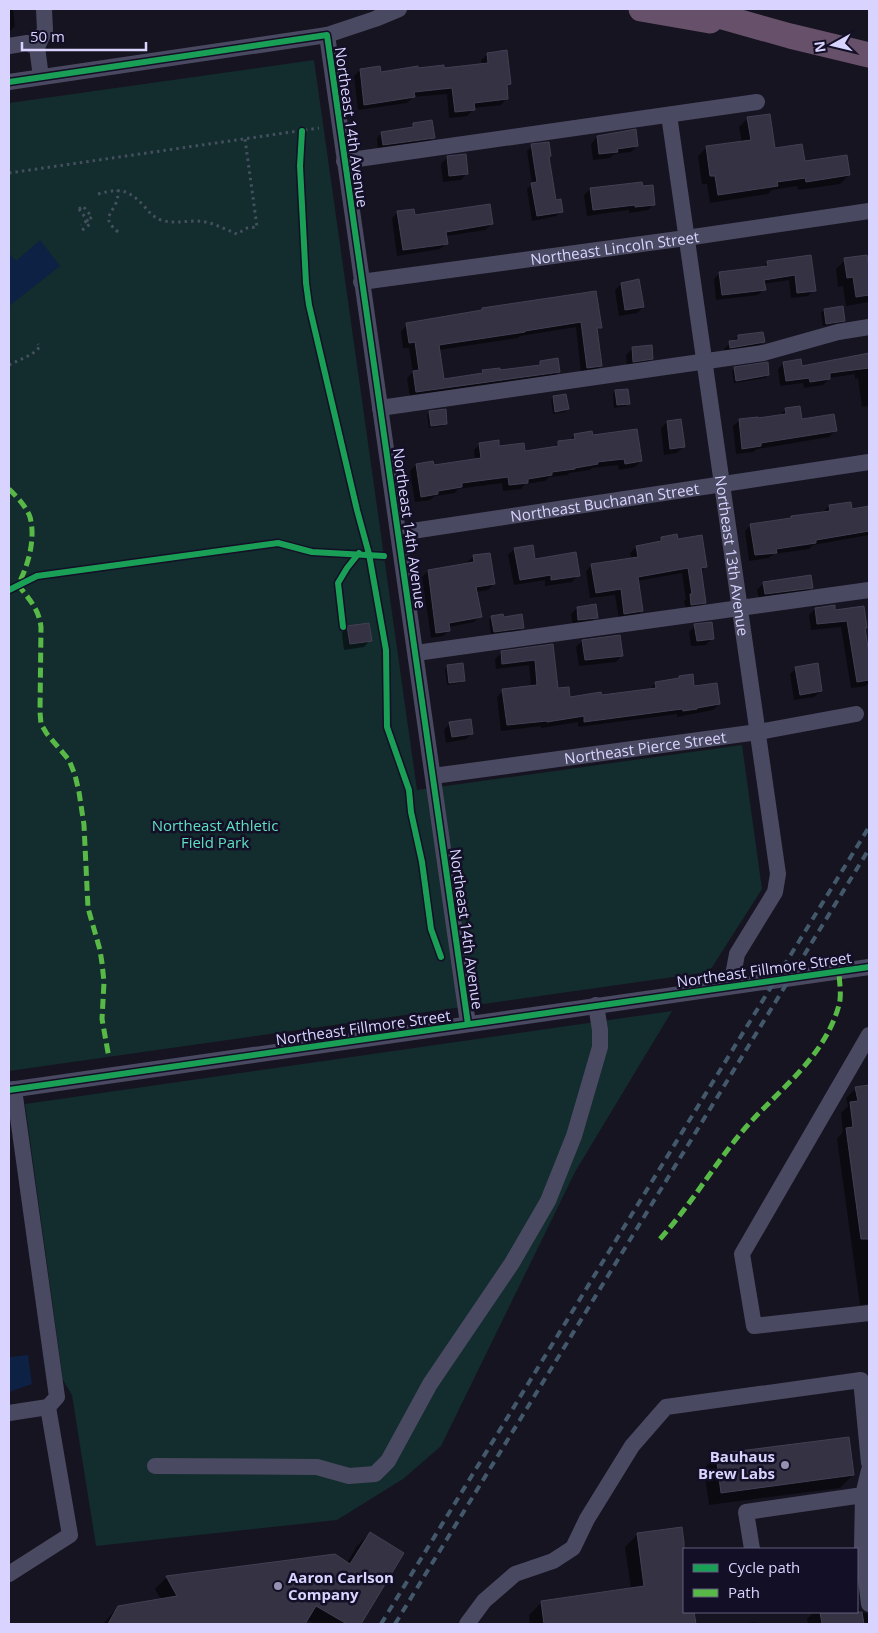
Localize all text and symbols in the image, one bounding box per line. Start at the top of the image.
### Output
scale bar [22,20,146,52]
north arrow [808,20,858,70]
text: 50 m [30,26,65,46]
text: N [809,40,830,54]
street label: Northeast 14th Avenue [331,45,373,209]
street label: Northeast Lincoln Street [529,226,700,269]
street label: Northeast 14th Avenue [389,446,431,610]
street label: Northeast 13th Avenue [711,474,754,637]
street label: Northeast Buchanan Street [509,478,700,526]
street label: Northeast Pierce Street [563,726,727,768]
park label: Northeast Athletic Field Park [152,815,278,852]
street label: Northeast 14th Avenue [446,847,488,1011]
street label: Northeast Fillmore Street [675,947,853,991]
street label: Northeast Fillmore Street [274,1005,452,1049]
place label: Bauhaus Brew Labs [698,1446,775,1483]
marker: Bauhaus Brew Labs [779,1459,791,1471]
legend [683,1548,858,1613]
text: Cycle path [728,1557,800,1577]
place label: Aaron Carlson Company [288,1567,394,1604]
marker: Aaron Carlson Company [272,1580,284,1592]
text: Path [728,1582,760,1602]

